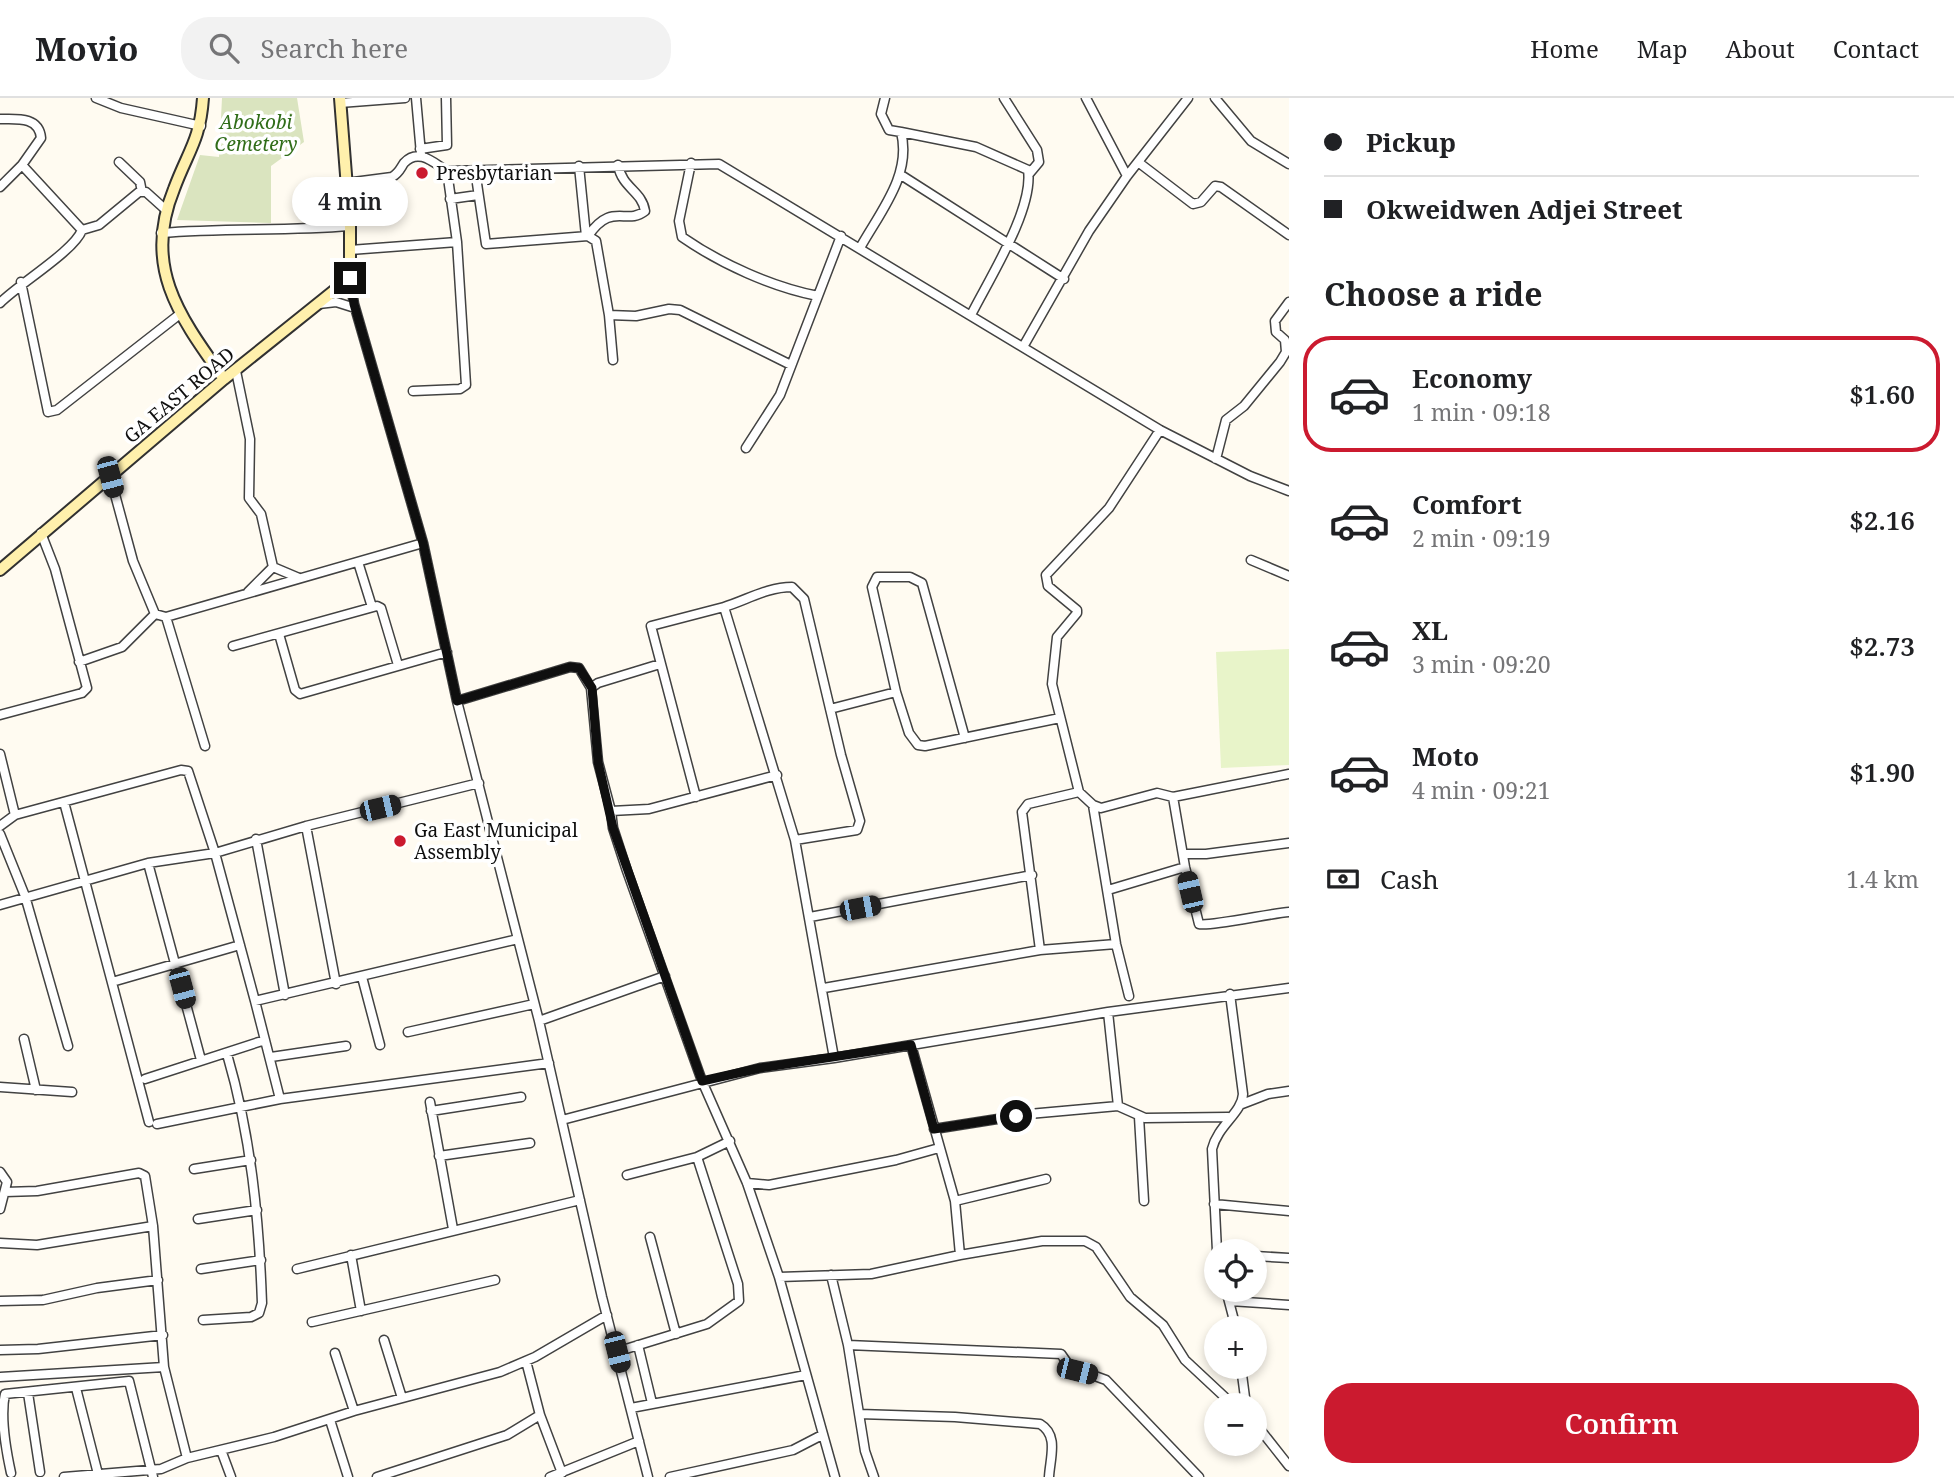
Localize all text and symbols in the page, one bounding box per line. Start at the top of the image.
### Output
search box [181,17,671,80]
text: Movio [35,26,139,71]
icon: search [205,29,243,67]
text: Search here [261,30,408,66]
text: Home [1530,32,1599,65]
text: Map [1637,32,1688,65]
text: About [1726,32,1795,65]
text: Contact [1833,32,1919,65]
park label: Abokobi Cemetery [215,109,297,157]
text: Pickup [1366,124,1456,160]
place label: Presbytarian [436,160,553,186]
marker: Presbytarian [414,165,430,181]
callout: 4 min [292,176,408,226]
text: 4 min [318,185,382,217]
text: Okweidwen Adjei Street [1366,191,1683,227]
route end [334,262,366,294]
text: Choose a ride [1324,272,1543,315]
street label: GA EAST ROAD [118,341,240,449]
text: Economy [1412,360,1532,396]
icon: car [1328,363,1391,426]
text: $1.60 [1849,376,1915,412]
text: 1 min · 09:18 [1412,396,1550,428]
car [95,454,126,500]
text: Comfort [1412,486,1522,522]
icon: car [1328,489,1391,552]
text: $2.16 [1849,502,1915,538]
text: 2 min · 09:19 [1412,522,1550,554]
text: XL [1412,612,1448,648]
icon: car [1328,615,1391,678]
text: $2.73 [1849,628,1915,664]
text: 3 min · 09:20 [1412,648,1550,680]
text: Moto [1412,738,1479,774]
icon: car [1328,741,1391,804]
text: $1.90 [1849,754,1915,790]
text: 4 min · 09:21 [1412,774,1550,806]
car [358,793,403,823]
place label: Ga East Municipal Assembly [414,817,578,865]
marker: Ga East Municipal Assembly [392,833,408,849]
icon: cash [1324,860,1362,898]
text: Cash [1380,861,1439,897]
text: 1.4 km [1846,863,1919,895]
car [1176,869,1205,915]
car [838,894,883,922]
car [167,965,198,1011]
route start [1000,1100,1032,1132]
map controls [1204,1239,1267,1456]
button: locate [1204,1239,1267,1302]
button: + [1204,1316,1267,1379]
car [602,1329,633,1375]
car [1055,1356,1100,1386]
button: Confirm [1324,1383,1919,1463]
button: − [1204,1393,1267,1456]

